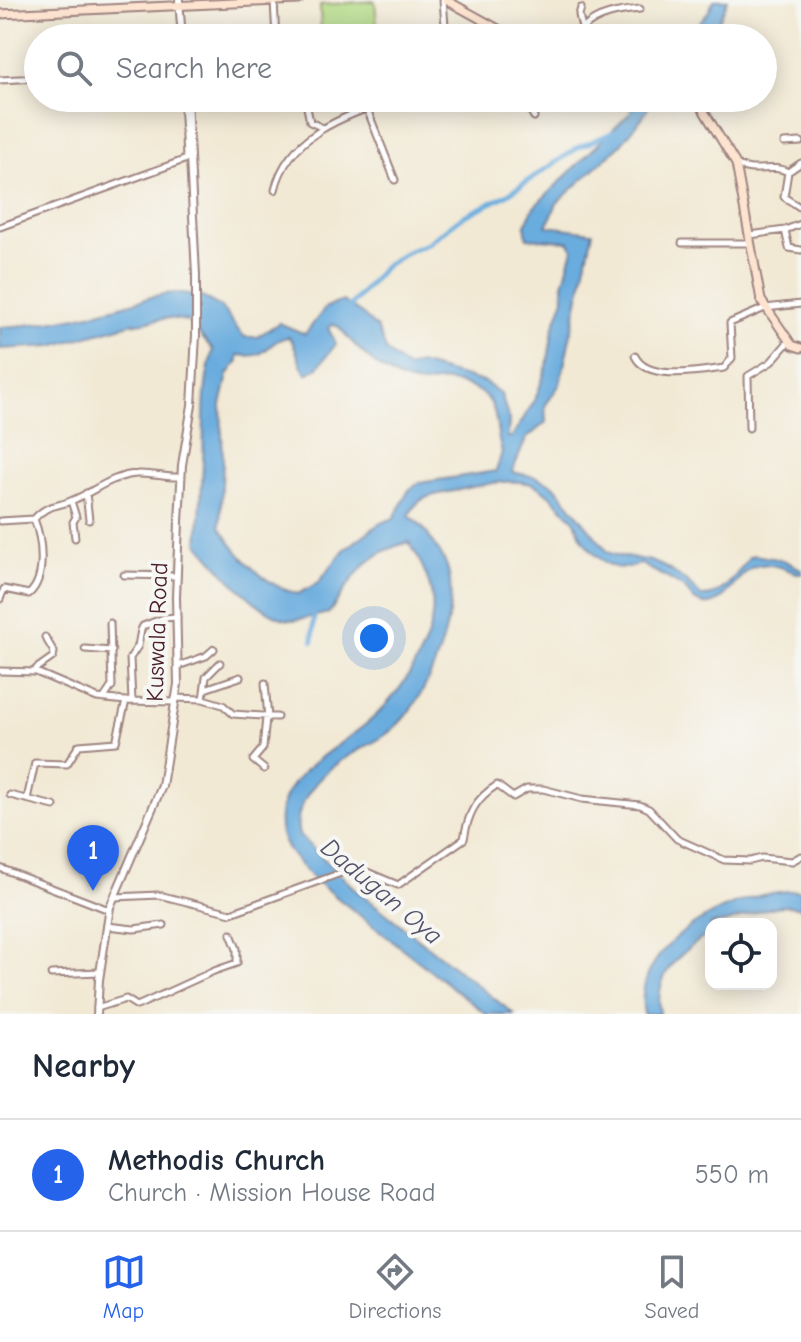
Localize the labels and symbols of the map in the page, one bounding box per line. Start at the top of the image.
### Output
street label: Kuswala Road [141,562,173,702]
your location [354,618,394,658]
pin: 1 [67,825,119,891]
water label: Dadugan Oya [315,832,448,951]

